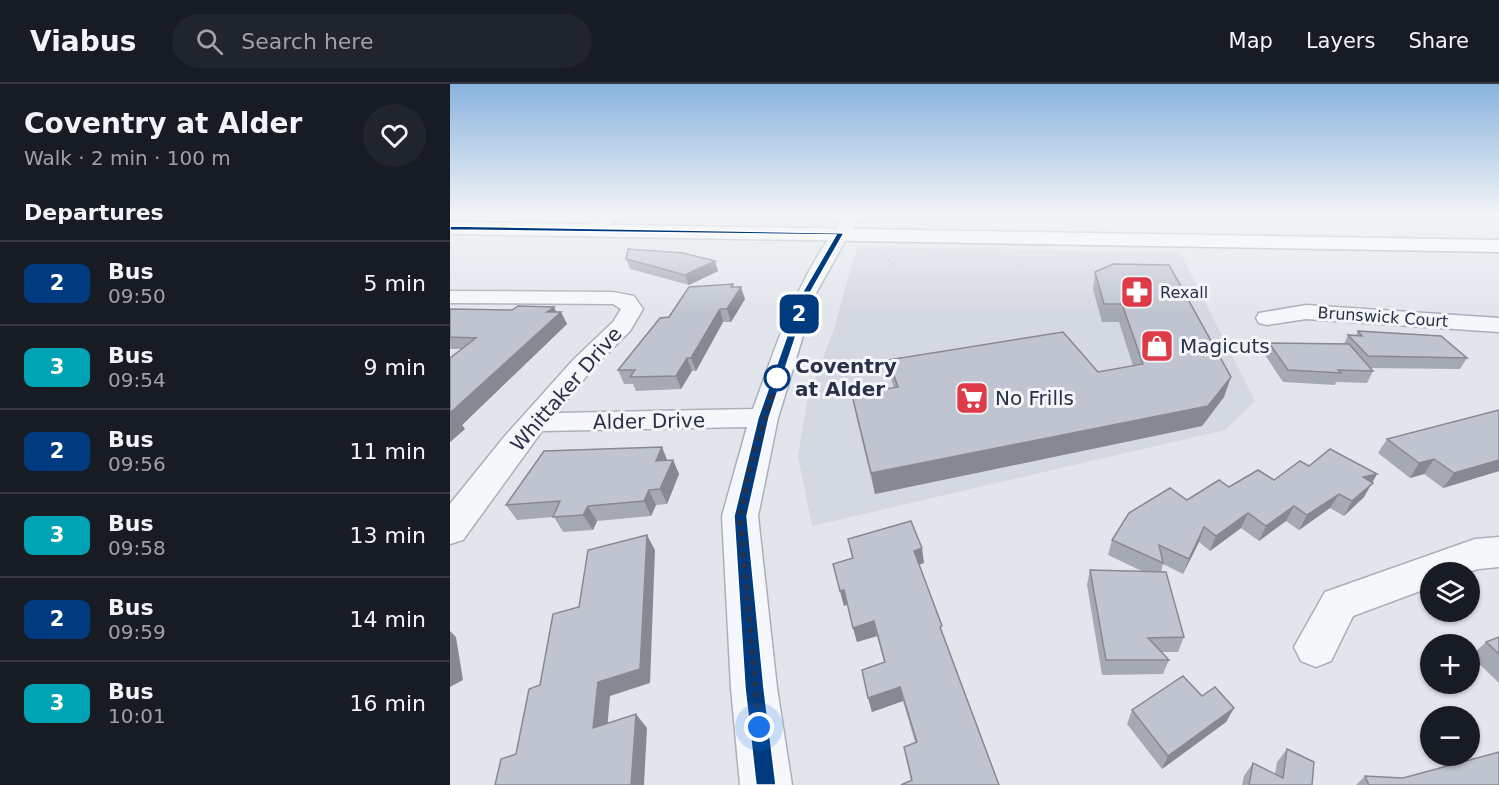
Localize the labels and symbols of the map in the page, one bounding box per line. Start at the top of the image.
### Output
pharmacy icon: Rexall [1119,274,1155,310]
place label: Rexall [1160,283,1208,302]
line badge: 2 [780,294,818,334]
street label: Brunswick Court [1317,303,1449,331]
street label: Whittaker Drive [505,322,627,456]
shop icon: Magicuts [1139,328,1175,364]
place label: Magicuts [1180,334,1270,358]
place label: Coventry at Alder [795,354,897,401]
marker: Coventry at Alder [764,365,790,391]
supermarket icon: No Frills [954,380,990,416]
place label: No Frills [995,386,1074,410]
street label: Alder Drive [593,408,705,434]
your location [744,712,774,742]

